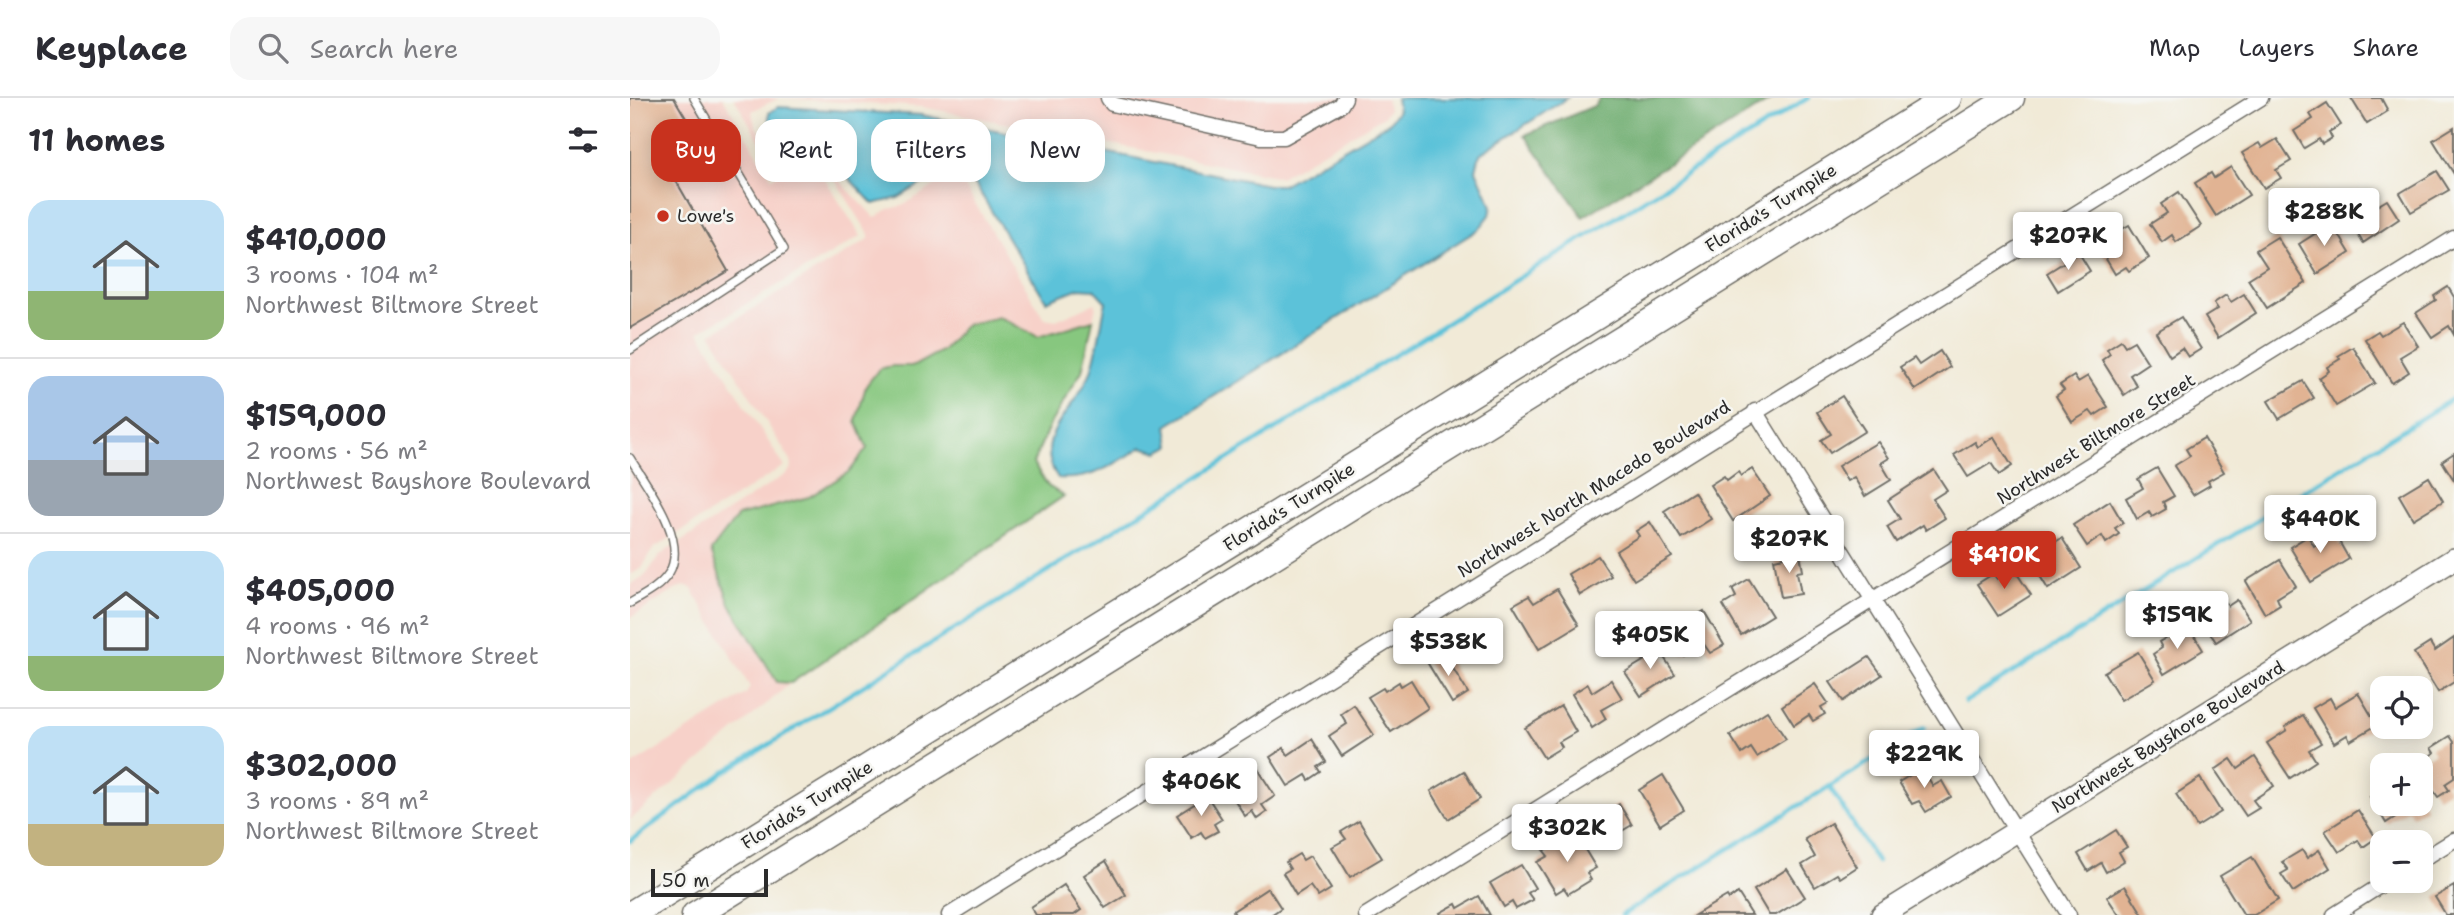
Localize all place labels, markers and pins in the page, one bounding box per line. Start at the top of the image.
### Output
pin: $288K [2275,188,2373,248]
place label: Lowe's [677,204,734,228]
marker: Lowe's [655,208,671,224]
pin: $207K [2019,212,2117,272]
pin: $440K [2271,496,2369,555]
pin: $207K [1740,516,1838,575]
pin: $410K [1955,532,2053,591]
pin: $159K [2128,592,2226,651]
pin: $405K [1601,612,1699,671]
pin: $538K [1399,618,1497,678]
pin: $229K [1875,730,1973,790]
pin: $406K [1152,758,1250,818]
pin: $302K [1518,804,1616,864]

